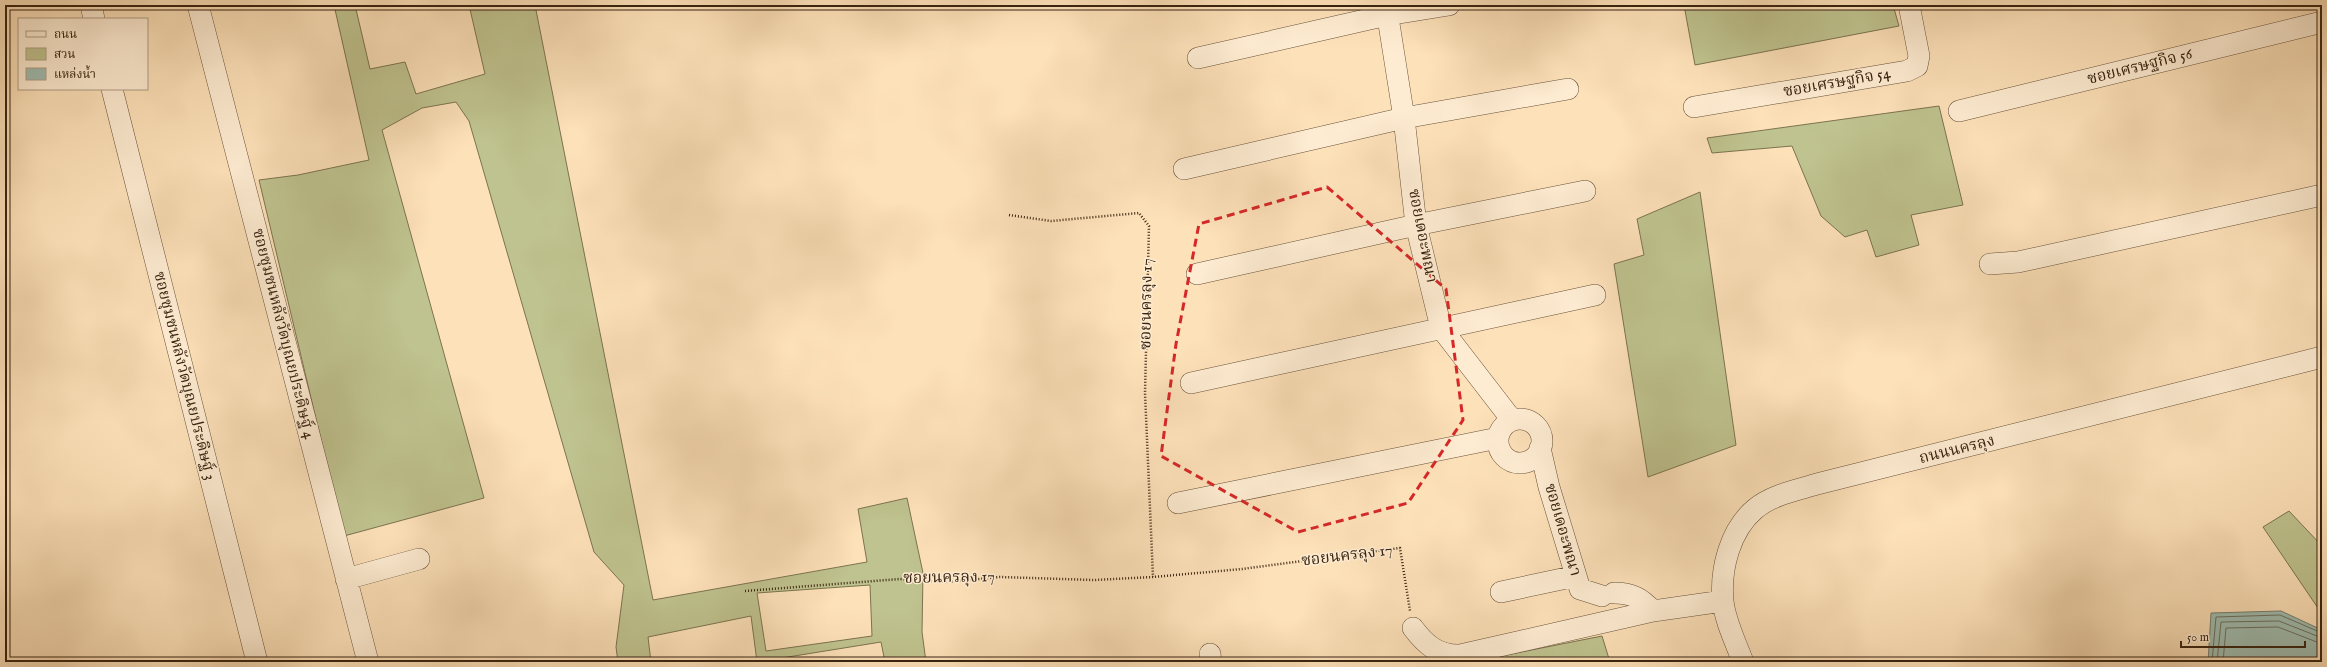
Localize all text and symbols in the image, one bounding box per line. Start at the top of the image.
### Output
legend [18,18,148,90]
text: ถนน [54,27,77,42]
street label: ซอยเศรษฐกิจ 56 [2085,44,2195,90]
text: สวน [54,47,76,62]
street label: ซอยเศรษฐกิจ 54 [1782,64,1892,102]
text: แหล่งน้ำ [54,65,96,82]
street label: ซอยเดอะพณา [1403,187,1441,285]
street label: ซอยชุมชนหลังวัดบุณยประดิษฐ์ 4 [247,226,320,441]
street label: ซอยนครลุง 17 [1136,258,1158,350]
street label: ซอยชุมชนหลังวัดบุณยประดิษฐ์ 3 [148,269,221,482]
street label: ถนนนครลุง [1917,431,1997,469]
street label: ซอยเดอะพณา [1539,481,1585,579]
street label: ซอยนครลุง 17 [1300,540,1394,572]
street label: ซอยนครลุง 17 [903,567,995,589]
scale bar [2181,623,2305,649]
text: 50 m [2187,630,2209,645]

